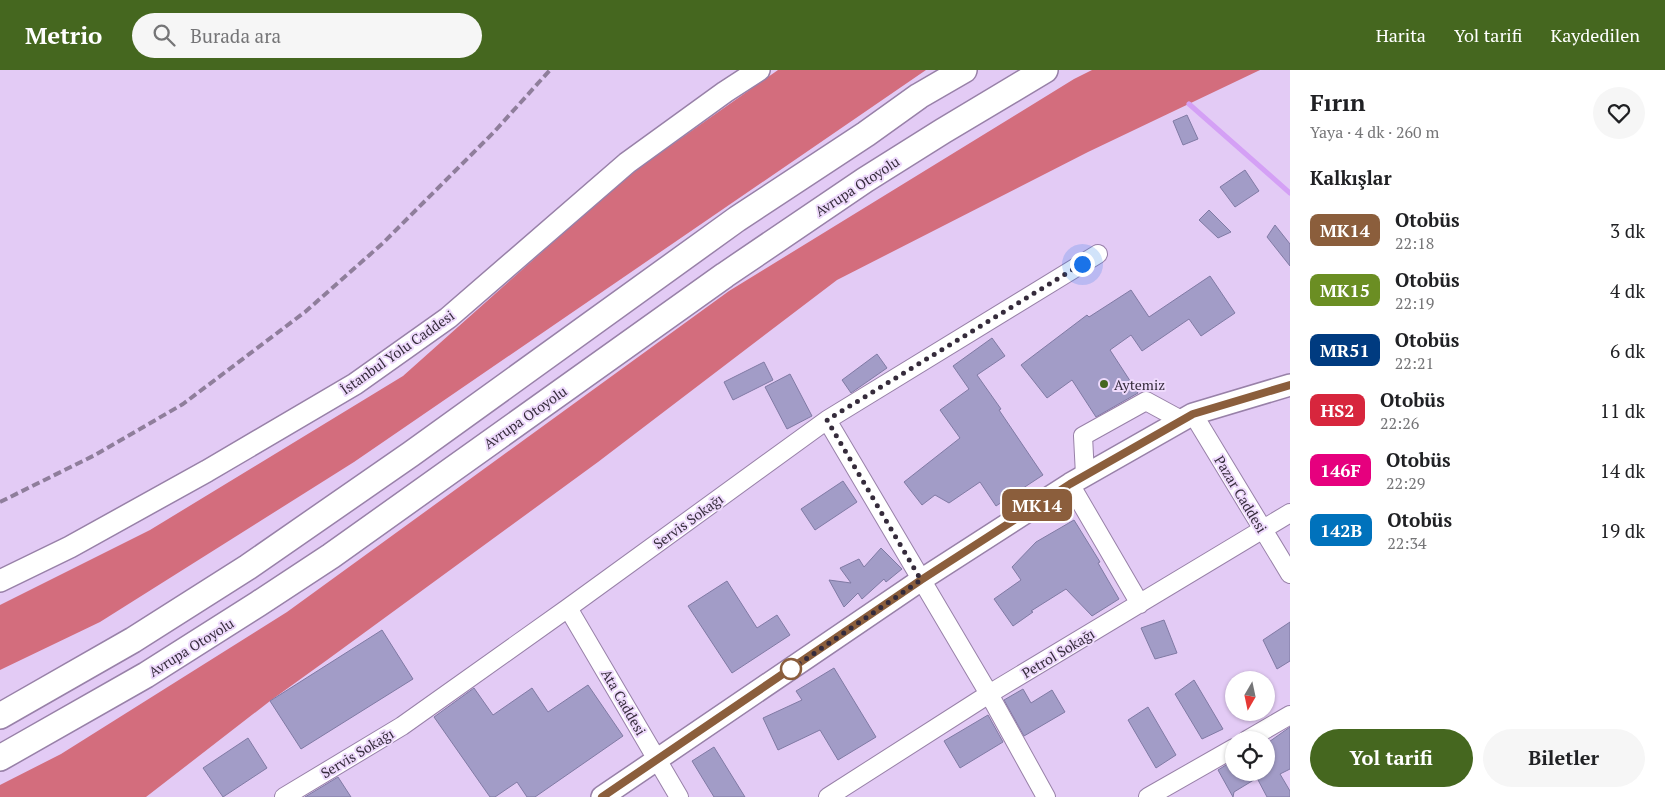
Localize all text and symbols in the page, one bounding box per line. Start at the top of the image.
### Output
search box [132,13,482,58]
text: Metrio [25,19,102,51]
icon: search [150,21,178,49]
text: Burada ara [190,23,281,48]
text: Harita [1376,23,1426,47]
text: Yol tarifi [1454,23,1523,47]
text: Kaydedilen [1551,23,1640,47]
text: Fırın [1310,86,1366,118]
button: heart [1593,87,1645,139]
text: Yaya · 4 dk · 260 m [1310,121,1439,143]
street label: Avrupa Otoyolu [811,152,903,220]
text: Kalkışlar [1310,165,1392,190]
text: Otobüs [1395,207,1460,232]
text: MK14 [1320,218,1370,242]
text: 3 dk [1610,218,1645,243]
text: 22:18 [1395,232,1434,254]
your location [1070,252,1095,277]
text: Otobüs [1395,267,1460,292]
text: MK15 [1320,278,1370,302]
text: 4 dk [1610,278,1645,303]
text: 22:19 [1395,292,1434,314]
street label: İstanbul Yolu Caddesi [336,306,458,398]
text: Otobüs [1395,327,1459,352]
text: MR51 [1320,338,1370,362]
text: 6 dk [1610,338,1645,363]
text: 22:21 [1395,352,1434,374]
place label: Aytemiz [1114,375,1165,394]
marker: Aytemiz [1098,378,1110,390]
street label: Avrupa Otoyolu [480,381,570,453]
text: Otobüs [1380,387,1445,412]
text: HS2 [1320,398,1355,422]
text: 11 dk [1600,398,1645,423]
text: 22:26 [1380,412,1419,434]
text: Otobüs [1386,447,1451,472]
street label: Pazar Caddesi [1210,452,1272,536]
text: 146F [1320,458,1361,482]
text: 14 dk [1600,458,1645,483]
text: 22:29 [1386,472,1425,494]
street label: Servis Sokağı [649,489,727,553]
line badge: MK14 [1002,489,1072,521]
text: MK14 [1012,493,1062,517]
text: Otobüs [1387,507,1452,532]
text: 142B [1320,518,1362,542]
text: 19 dk [1600,518,1645,543]
text: 22:34 [1387,532,1427,554]
street label: Avrupa Otoyolu [145,613,237,681]
street label: Petrol Sokağı [1018,624,1098,682]
unlabelled marker [780,658,802,680]
street label: Ata Caddesi [597,665,651,739]
north arrow [1225,671,1275,721]
map controls [1225,671,1275,781]
street label: Servis Sokağı [317,724,397,782]
button: Yol tarifi [1310,729,1473,787]
button: Biletler [1483,729,1645,787]
button: locate [1225,731,1275,781]

